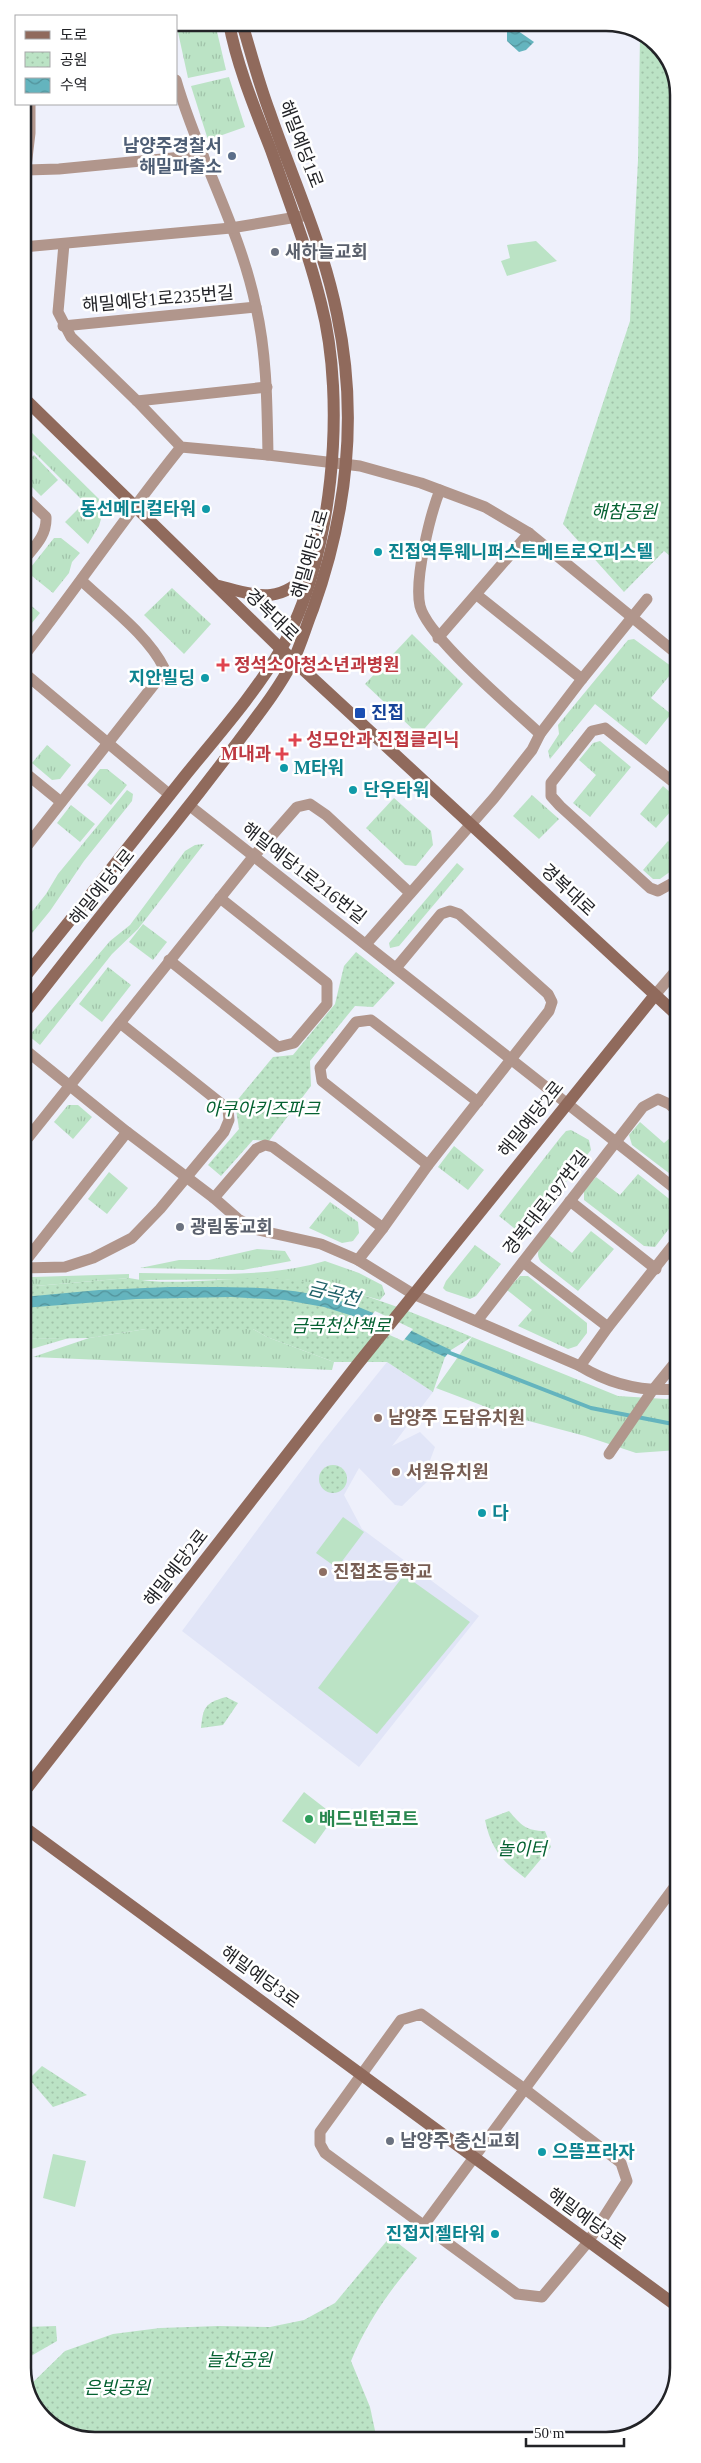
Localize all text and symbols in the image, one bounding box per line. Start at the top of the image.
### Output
legend [15,15,178,105]
text: 도로 [60,27,88,43]
text: 공원 [60,52,88,68]
text: 수역 [60,77,88,93]
street label: 해밀예당1로 [275,98,327,190]
place label: 남양주경찰서 해밀파출소 [123,136,222,177]
marker: 남양주경찰서 해밀파출소 [226,150,238,162]
place label: 새하늘교회 [285,242,368,262]
marker: 새하늘교회 [269,246,281,258]
street label: 해밀예당1로235번길 [81,282,235,316]
place label: 동선메디컬타워 [80,499,196,519]
park label: 해참공원 [591,502,659,522]
marker: 동선메디컬타워 [200,503,212,515]
street label: 해밀예당1로 [288,507,332,601]
place label: 진접역투웨니퍼스트메트로오피스텔 [388,542,653,562]
marker: 진접역투웨니퍼스트메트로오피스텔 [372,546,384,558]
street label: 경복대로 [241,585,303,645]
place label: 정석소아청소년과병원 [234,655,400,675]
marker: 정석소아청소년과병원 [216,658,230,672]
place label: 지안빌딩 [129,668,195,688]
marker: 지안빌딩 [199,672,211,684]
place label: 진접 [371,703,404,723]
marker: 진접 [353,706,367,720]
place label: 성모안과 진접클리닉 [306,730,460,750]
marker: 성모안과 진접클리닉 [288,733,302,747]
place label: M내과 [221,744,271,764]
marker: M내과 [275,747,289,761]
place label: M타워 [294,758,344,778]
marker: M타워 [278,762,290,774]
place label: 단우타워 [363,780,429,800]
marker: 단우타워 [347,784,359,796]
street label: 해밀예당1로216번길 [238,818,370,928]
street label: 해밀예당1로 [65,845,139,929]
street label: 경복대로 [537,860,599,920]
street label: 해밀예당2로 [494,1077,568,1161]
park label: 아쿠아키즈파크 [204,1099,321,1119]
street label: 경복대로197번길 [499,1147,593,1259]
place label: 광림동교회 [190,1217,273,1237]
marker: 광림동교회 [174,1221,186,1233]
water label: 금곡천 [306,1277,363,1310]
park label: 금곡천산책로 [291,1316,392,1336]
place label: 남양주 도담유치원 [388,1408,525,1428]
marker: 남양주 도담유치원 [372,1412,384,1424]
place label: 서원유치원 [406,1462,489,1482]
marker: 서원유치원 [390,1466,402,1478]
place label: 다 [492,1503,509,1523]
marker: 다 [476,1507,488,1519]
street label: 해밀예당2로 [140,1526,212,1610]
place label: 진접초등학교 [333,1562,432,1582]
marker: 진접초등학교 [317,1566,329,1578]
place label: 배드민턴코트 [319,1809,418,1829]
marker: 배드민턴코트 [303,1813,315,1825]
park label: 놀이터 [497,1839,549,1859]
street label: 해밀예당3로 [217,1942,303,2012]
place label: 남양주 충신교회 [400,2131,520,2151]
marker: 남양주 충신교회 [384,2135,396,2147]
place label: 으뜸프라자 [552,2142,635,2162]
marker: 으뜸프라자 [536,2146,548,2158]
street label: 해밀예당3로 [544,2184,630,2254]
place label: 진접지젤타워 [386,2224,485,2244]
marker: 진접지젤타워 [489,2228,501,2240]
park label: 늘찬공원 [206,2350,274,2370]
park label: 은빛공원 [84,2378,152,2398]
scale bar [526,2416,624,2448]
text: 50 m [534,2425,565,2441]

